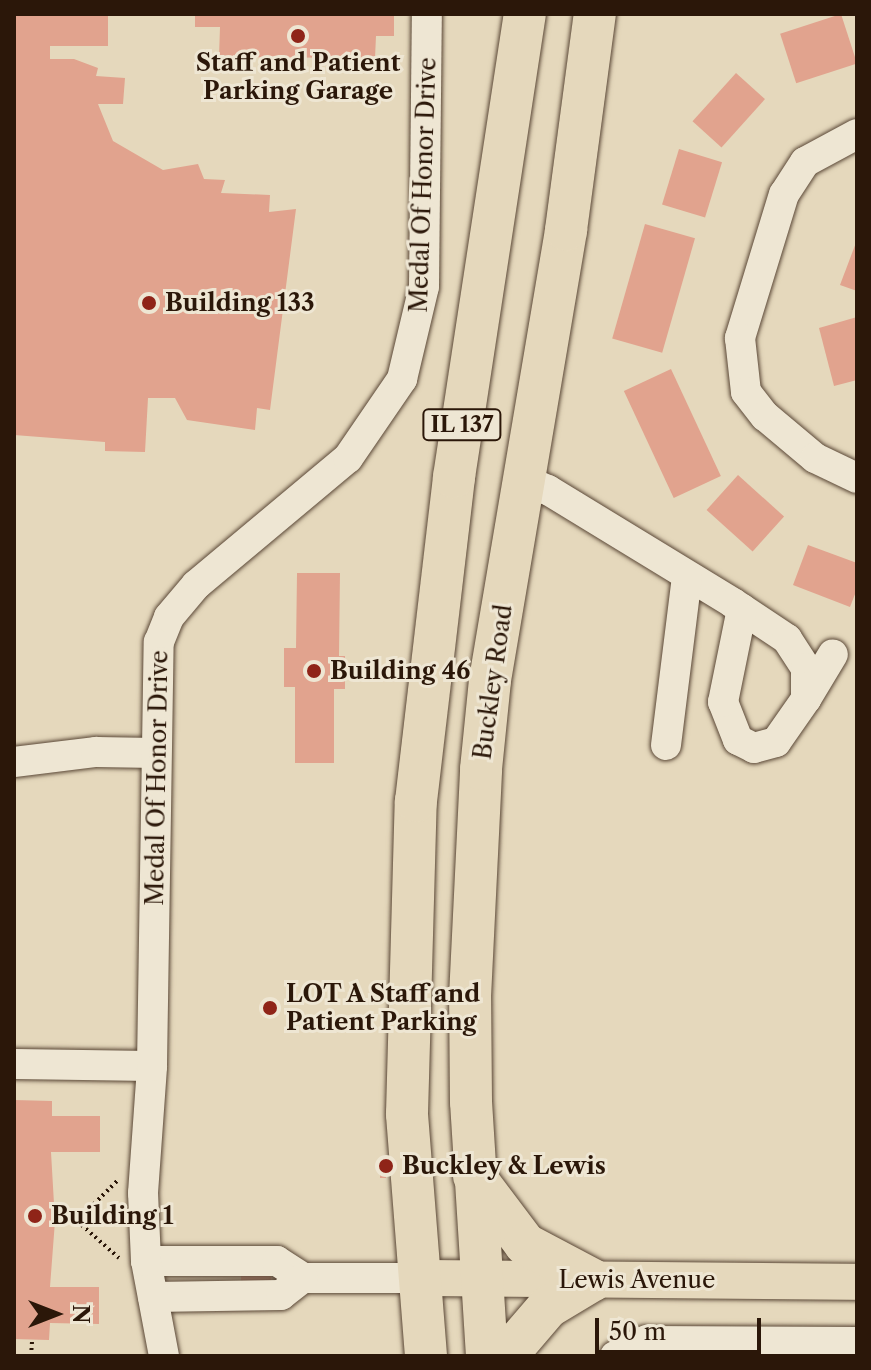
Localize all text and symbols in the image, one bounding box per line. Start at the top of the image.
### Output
marker: Staff and Patient Parking Garage [289,27,307,45]
place label: Staff and Patient Parking Garage [196,49,400,105]
street label: Medal Of Honor Drive [404,56,442,314]
place label: Building 133 [165,289,315,317]
marker: Building 133 [140,294,158,312]
road number: IL 137 [422,407,502,443]
street label: Buckley Road [468,602,518,762]
street label: Medal Of Honor Drive [140,650,174,906]
place label: Building 46 [330,657,470,685]
marker: Building 46 [305,662,323,680]
place label: LOT A Staff and Patient Parking [286,980,483,1036]
marker: LOT A Staff and Patient Parking [261,999,279,1017]
place label: Buckley & Lewis [402,1152,607,1180]
marker: Buckley & Lewis [377,1157,395,1175]
place label: Building 1 [51,1202,173,1230]
marker: Building 1 [26,1207,44,1225]
street label: Lewis Avenue [558,1266,716,1294]
north arrow [16,1274,96,1354]
scale bar [599,1302,765,1352]
text: N [67,1304,94,1324]
text: 50 m [609,1317,666,1346]

